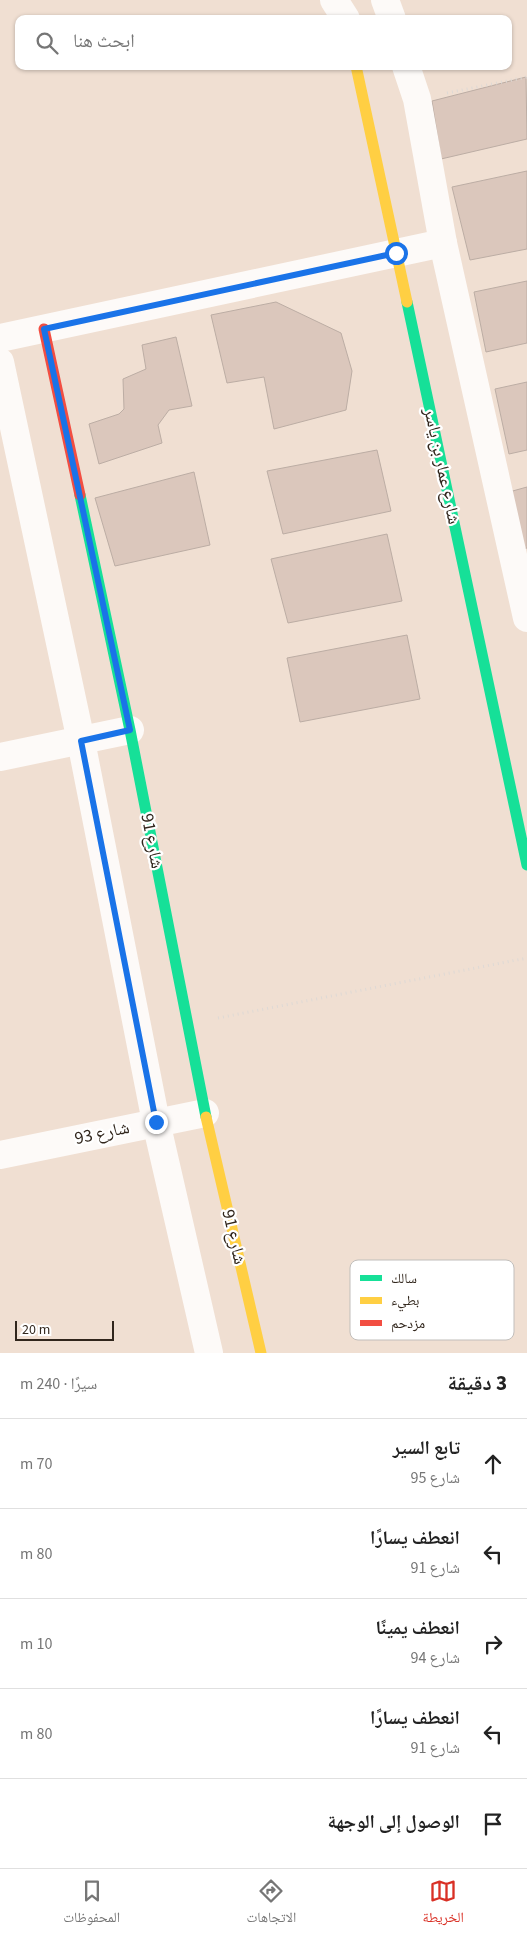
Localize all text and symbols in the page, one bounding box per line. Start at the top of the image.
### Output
search box [15,15,512,70]
text: ابحث هنا [73,28,135,55]
icon: search [33,29,61,57]
route start [385,242,408,265]
street label: شارع عمار بن ياسر [417,405,467,526]
street label: شارع 91 [134,811,170,871]
route end [145,1111,168,1134]
street label: شارع 93 [72,1115,132,1151]
street label: شارع 91 [216,1207,252,1267]
legend [350,1260,514,1340]
text: سالك [391,1269,417,1289]
text: بطيء [391,1291,420,1312]
text: مزدحم [391,1314,425,1334]
scale bar [15,1318,114,1341]
text: 20 m [22,1320,50,1340]
text: 3 دقيقة [448,1368,507,1398]
text: سيرًا · 240 m [20,1373,97,1395]
text: تابع السير [393,1435,460,1462]
icon: ahead [479,1450,507,1478]
text: 70 m [20,1453,52,1475]
text: شارع 95 [410,1467,460,1489]
text: انعطف يسارًا [370,1525,460,1552]
icon: left [479,1540,507,1568]
text: 80 m [20,1543,52,1565]
text: شارع 91 [410,1557,460,1579]
text: انعطف يمينًا [376,1615,460,1642]
icon: right [479,1630,507,1658]
text: 10 m [20,1633,52,1655]
text: شارع 94 [410,1647,460,1669]
text: انعطف يسارًا [370,1705,460,1732]
icon: left [479,1720,507,1748]
text: 80 m [20,1723,52,1745]
text: شارع 91 [410,1737,460,1759]
text: الوصول إلى الوجهة [327,1809,460,1836]
icon: arrive [479,1810,507,1838]
tab: المحفوظات [63,1877,120,1931]
tab: الاتجاهات [247,1877,296,1931]
tab: الخريطة [423,1877,464,1931]

